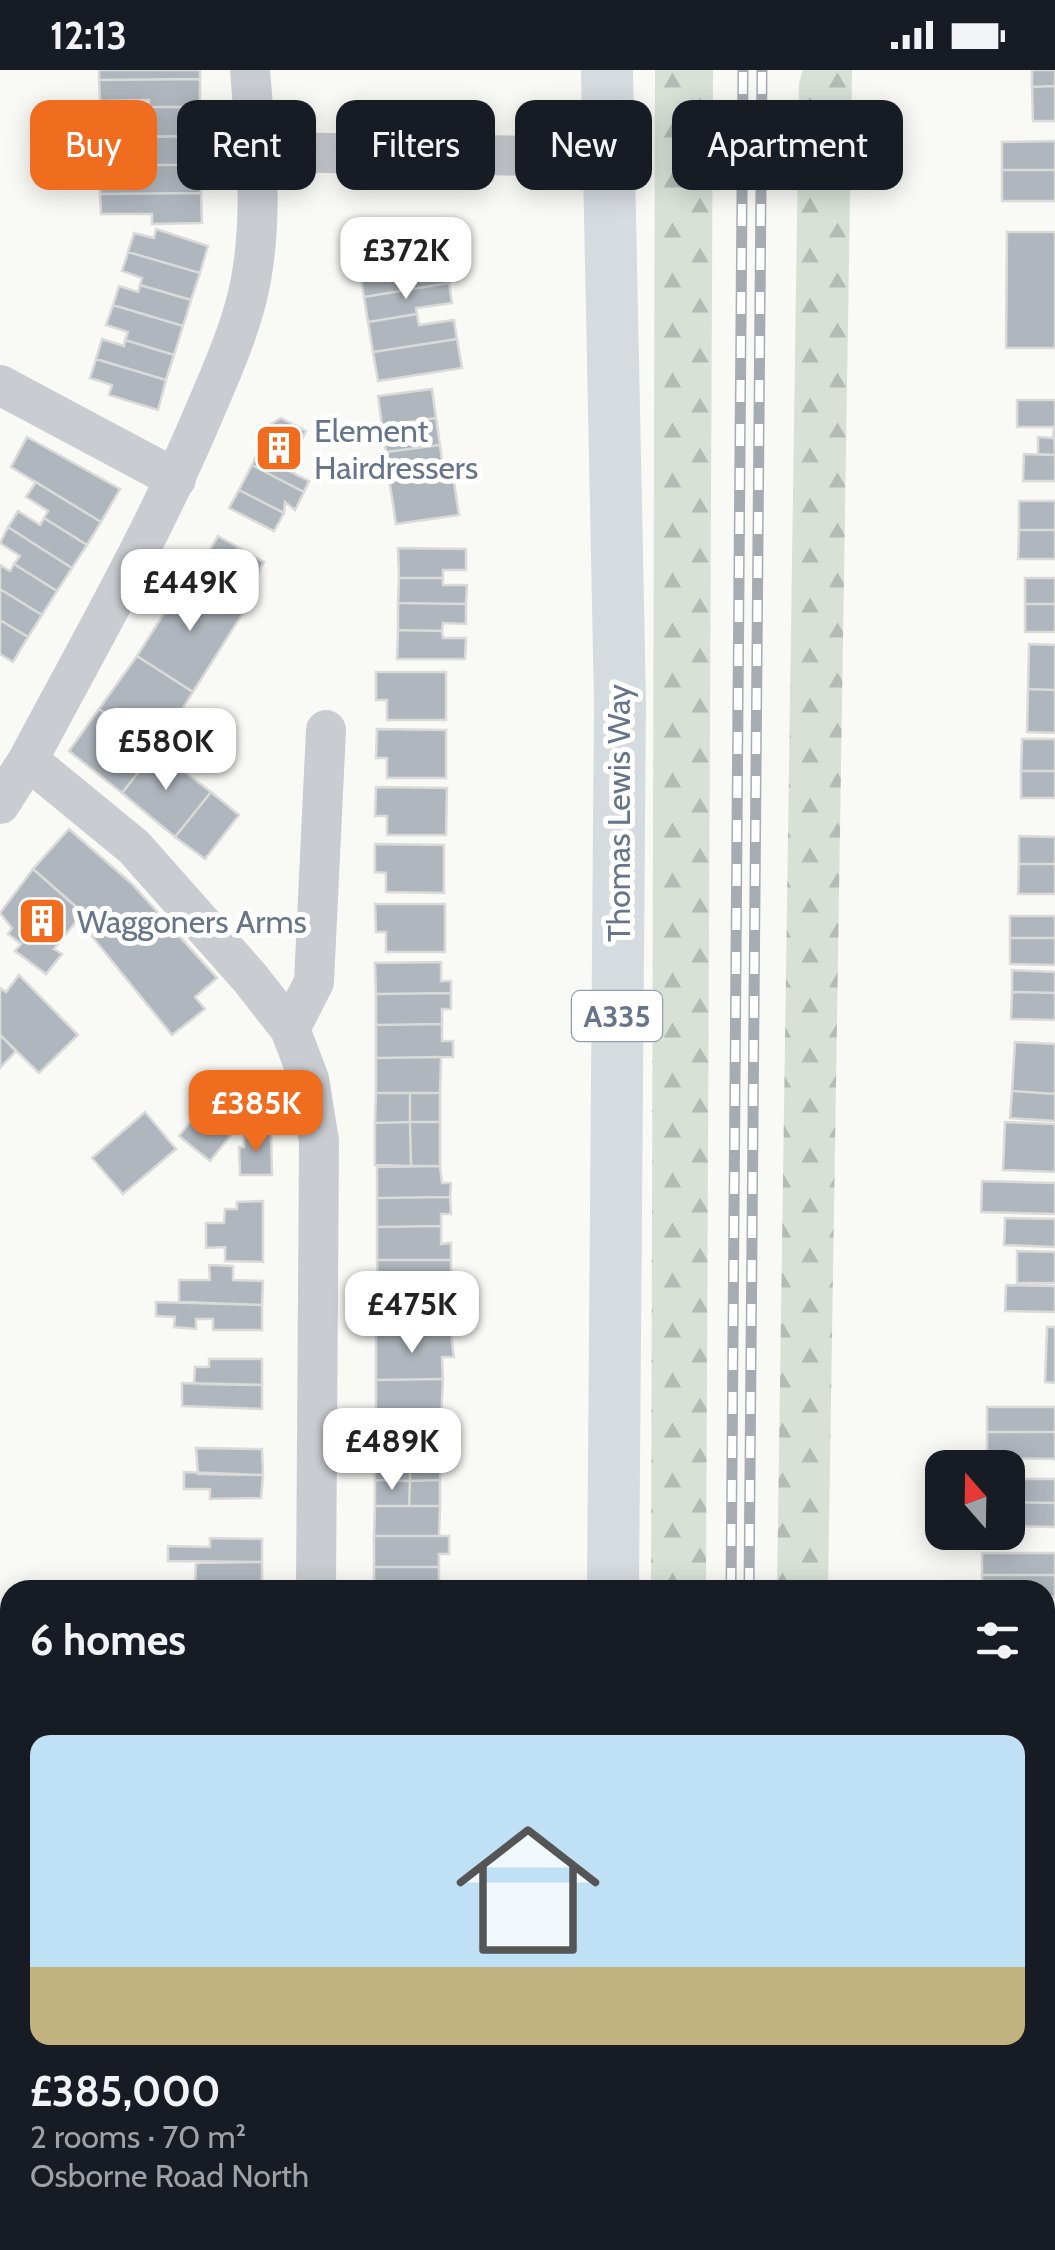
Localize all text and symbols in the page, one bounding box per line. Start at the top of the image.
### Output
text: 12:13 [50,12,127,59]
chip: Buy [30,100,157,190]
chip: Rent [177,100,316,190]
chip: Filters [336,100,495,190]
chip: New [515,100,652,190]
chip: Apartment [672,100,903,190]
pin: £372K [336,217,476,302]
text: £372K [362,230,450,269]
place label: Element Hairdressers [314,411,478,487]
building icon: Element Hairdressers [253,422,305,474]
pin: £449K [120,549,260,634]
text: £449K [143,562,237,601]
street label: Thomas Lewis Way [599,684,638,942]
pin: £580K [96,708,236,793]
text: £580K [118,721,214,760]
building icon: Waggoners Arms [16,895,68,947]
place label: Waggoners Arms [77,902,307,941]
road number: A335 [572,991,662,1041]
pin: £385K [186,1070,326,1155]
text: £385K [211,1083,301,1122]
pin: £475K [342,1271,482,1356]
text: £475K [367,1284,457,1323]
pin: £489K [322,1408,462,1493]
text: £489K [345,1421,439,1460]
north arrow [925,1450,1025,1550]
map controls [925,1450,1025,1550]
icon: filters [970,1613,1025,1668]
text: 6 homes [30,1614,186,1666]
icon: home [438,1800,618,1980]
text: £385,000 [30,2065,221,2117]
text: 2 rooms · 70 m² [30,2117,246,2156]
text: Osborne Road North [30,2156,309,2195]

